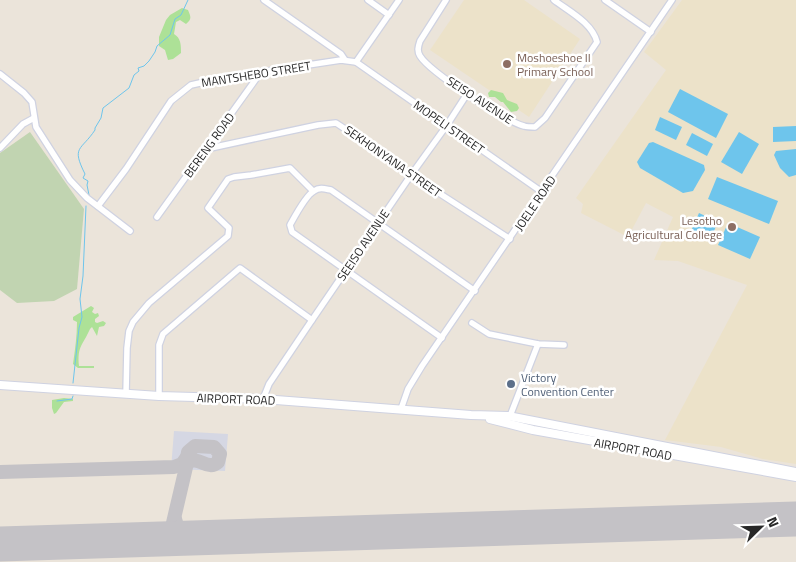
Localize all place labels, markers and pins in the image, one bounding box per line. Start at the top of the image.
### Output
place label: Moshoeshoe II Primary School [517,48,593,81]
marker: Moshoeshoe II Primary School [501,58,513,70]
place label: Lesotho Agricultural College [625,211,722,244]
marker: Lesotho Agricultural College [726,221,738,233]
place label: Victory Convention Center [521,368,614,401]
marker: Victory Convention Center [505,378,517,390]

